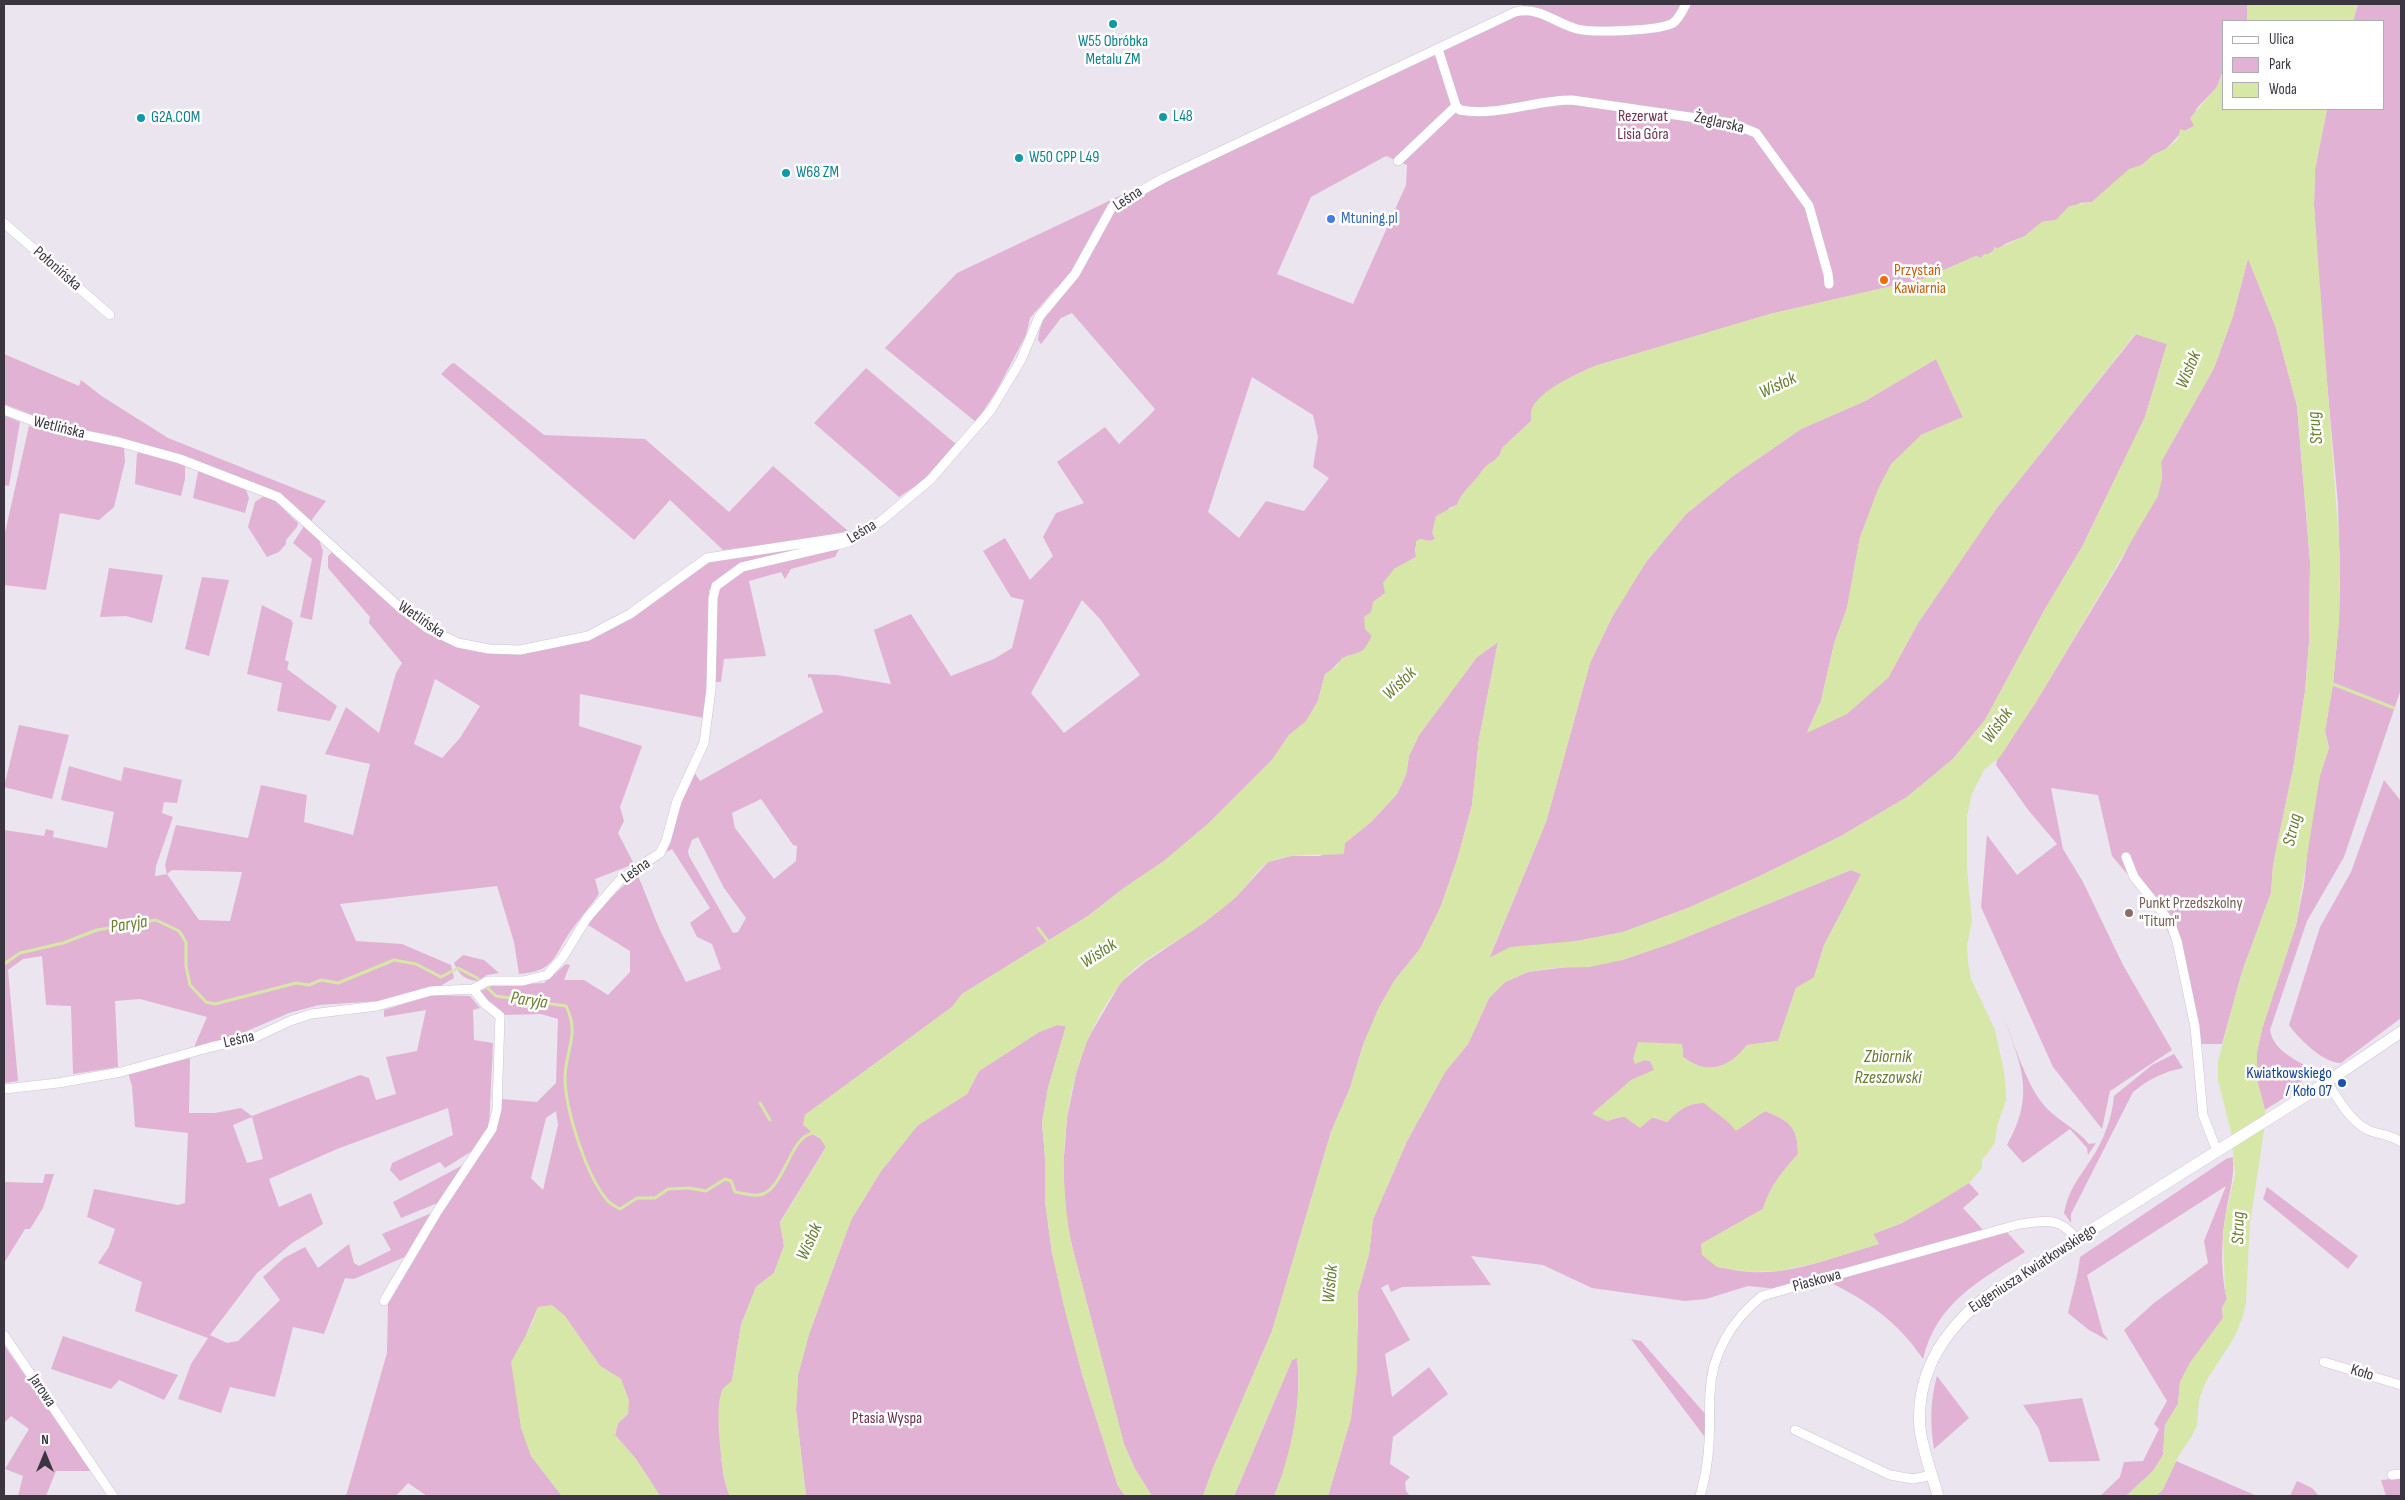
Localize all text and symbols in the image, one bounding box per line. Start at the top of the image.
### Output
marker: W55 Obróbka Metalu ZM [1107,18,1119,30]
legend [2222,20,2385,110]
text: Ulica [2269,30,2294,49]
place label: W55 Obróbka Metalu ZM [1078,32,1148,70]
text: Park [2269,55,2291,74]
text: Woda [2269,80,2297,99]
place label: L48 [1173,107,1193,127]
park label: Rezerwat Lisia Góra [1617,107,1669,145]
place label: G2A.COM [151,108,200,128]
street label: Żeglarska [1692,108,1746,138]
marker: L48 [1157,111,1169,123]
marker: G2A.COM [135,112,147,124]
place label: W50 CPP L49 [1029,148,1099,168]
marker: W50 CPP L49 [1013,152,1025,164]
place label: W68 ZM [796,163,839,183]
marker: W68 ZM [780,167,792,179]
street label: Leśna [1110,183,1146,215]
place label: Mtuning.pl [1341,209,1398,229]
marker: Mtuning.pl [1325,213,1337,225]
street label: Połonińska [29,243,85,295]
place label: Przystań Kawiarnia [1894,261,1946,299]
marker: Przystań Kawiarnia [1878,274,1890,286]
water label: Wisłok [2172,348,2206,392]
water label: Wisłok [1756,368,1800,404]
water label: Strug [2304,411,2328,445]
street label: Wetlińska [31,412,87,444]
street label: Leśna [844,516,880,548]
street label: Wetlińska [394,597,448,643]
water label: Wisłok [1379,663,1421,705]
water label: Wisłok [1978,704,2018,748]
water label: Strug [2279,812,2307,848]
street label: Leśna [618,854,654,888]
place label: Punkt Przedszkolny "Titum" [2139,894,2243,932]
marker: Punkt Przedszkolny "Titum" [2123,907,2135,919]
water label: Paryja [109,911,149,939]
water label: Wisłok [1077,934,1121,974]
water label: Paryja [509,988,549,1014]
street label: Leśna [222,1027,256,1053]
water label: Zbiornik Rzeszowski [1854,1046,1922,1088]
place label: Kwiatkowskiego / Koło 07 [2246,1064,2332,1102]
marker: Kwiatkowskiego / Koło 07 [2336,1077,2348,1089]
water label: Strug [2228,1211,2250,1245]
water label: Wisłok [792,1220,828,1264]
street label: Eugeniusza Kwiatkowskiego [1966,1221,2100,1317]
water label: Wisłok [1319,1264,1343,1304]
street label: Piaskowa [1791,1265,1843,1297]
street label: Koło [2348,1360,2376,1386]
street label: Jarowa [24,1371,60,1411]
park label: Ptasia Wyspa [852,1409,922,1429]
north arrow [20,1430,70,1480]
text: N [41,1431,49,1448]

